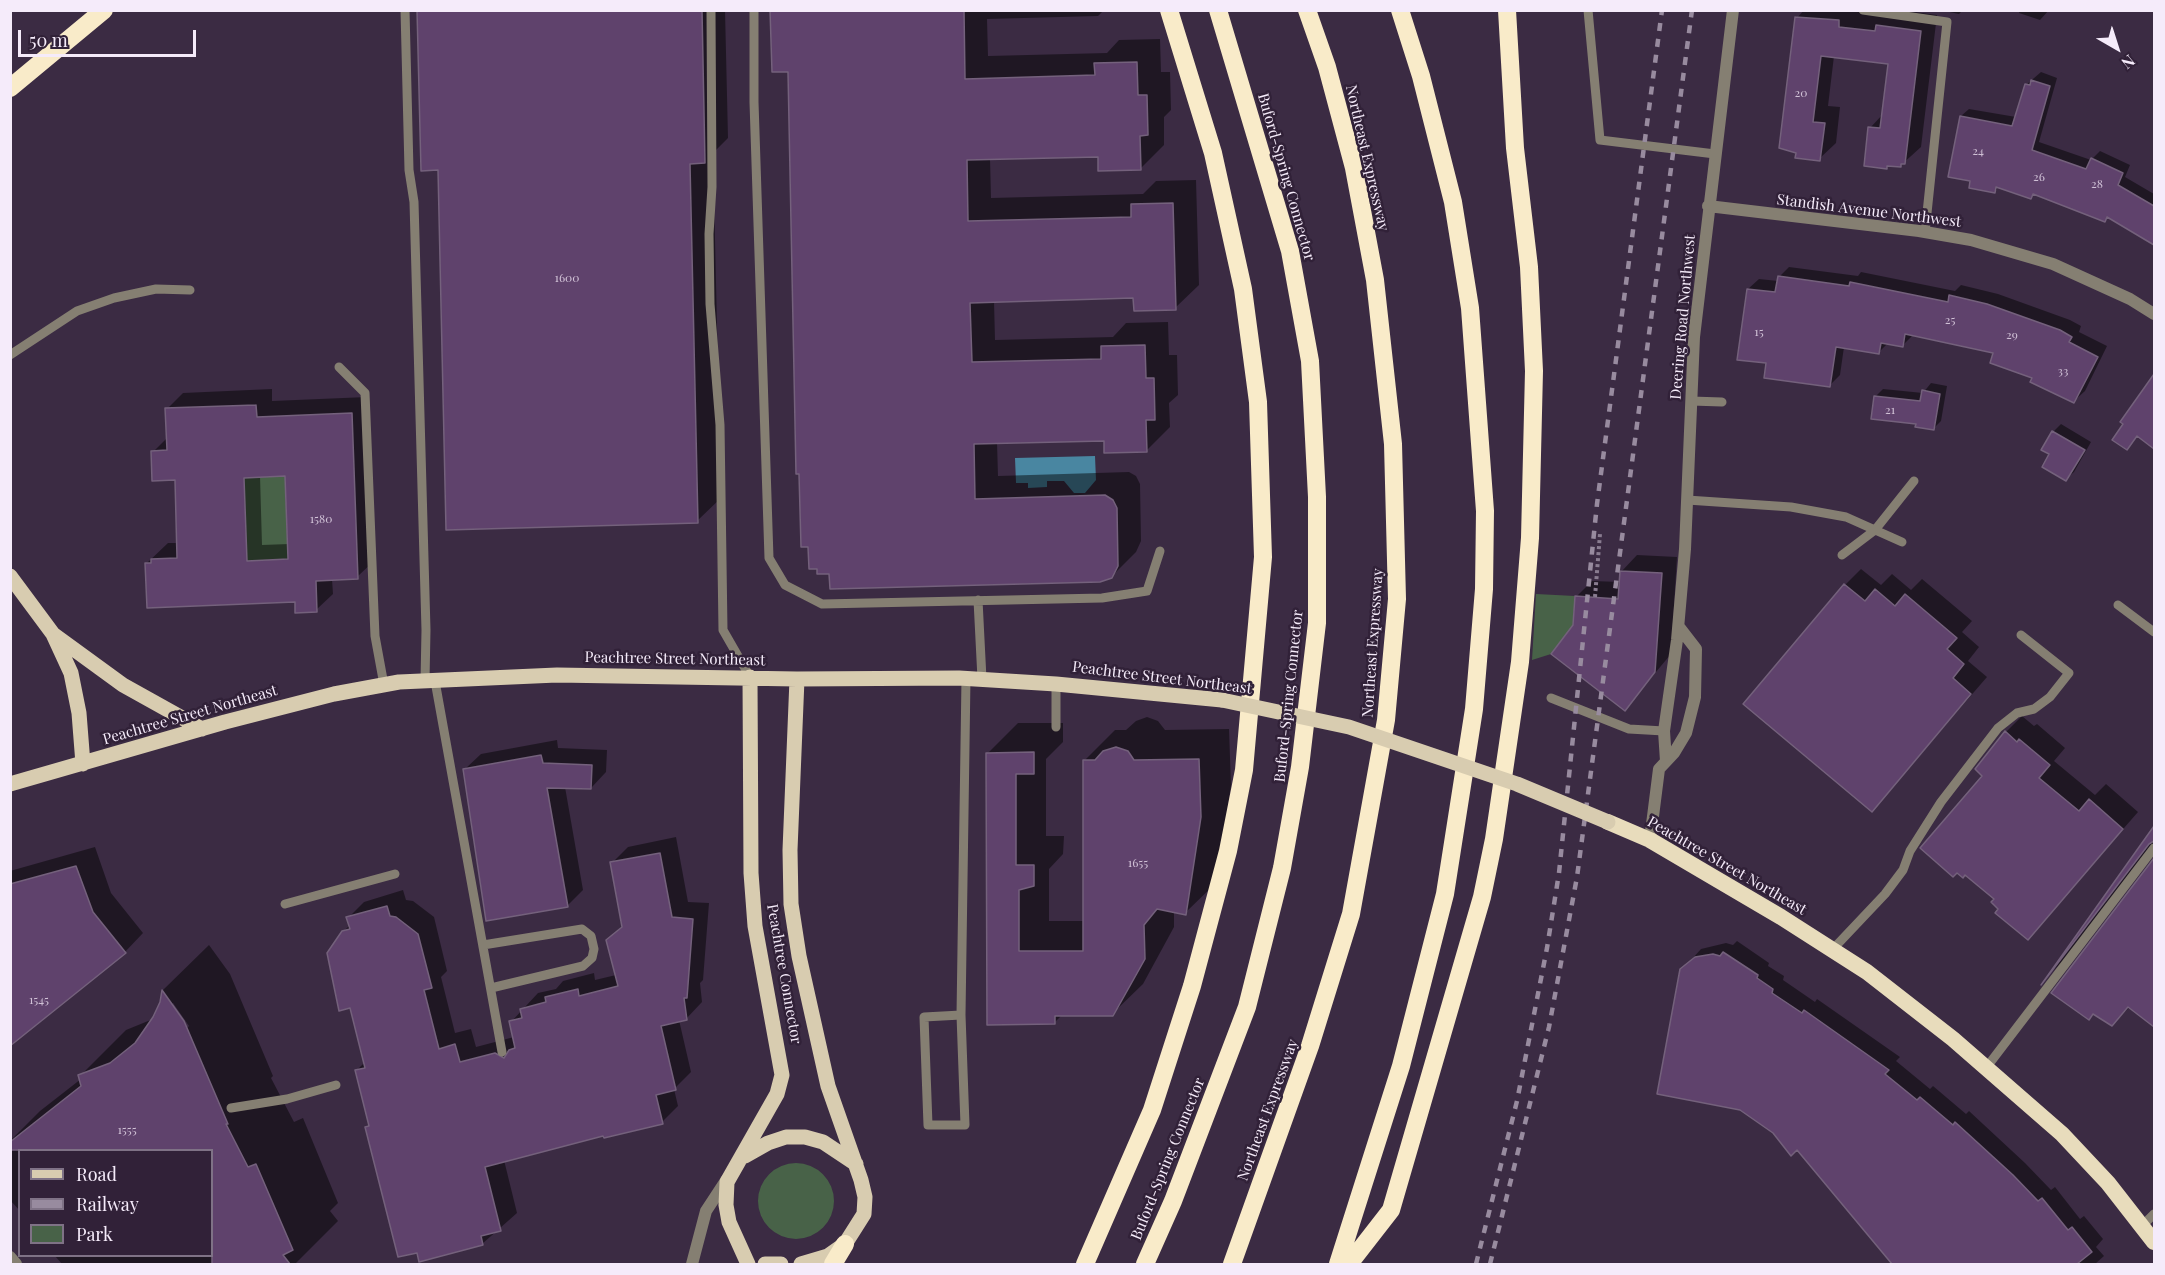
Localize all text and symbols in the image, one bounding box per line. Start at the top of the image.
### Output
scale bar [21,18,200,56]
north arrow [2087,18,2147,78]
text: 50 m [29,28,68,52]
text: N [2118,51,2140,74]
street label: Northeast Expressway [1341,83,1393,233]
house number: 20 [1795,86,1807,100]
street label: Buford-Spring Connector [1253,91,1319,263]
house number: 24 [1972,144,1984,158]
house number: 26 [2033,170,2045,184]
house number: 28 [2091,177,2103,191]
street label: Standish Avenue Northwest [1776,191,1962,231]
street label: Deering Road Northwest [1667,234,1699,400]
house number: 1600 [554,271,580,285]
house number: 25 [1945,313,1955,327]
house number: 15 [1754,325,1764,339]
house number: 29 [2006,328,2018,342]
house number: 33 [2058,364,2068,378]
house number: 21 [1885,403,1895,417]
house number: 1580 [310,512,332,526]
street label: Northeast Expressway [1359,568,1387,718]
street label: Buford-Spring Connector [1271,609,1307,783]
street label: Peachtree Street Northeast [584,648,766,670]
street label: Peachtree Street Northeast [1071,658,1253,698]
street label: Peachtree Street Northeast [101,681,279,749]
street label: Peachtree Street Northeast [1644,813,1810,919]
house number: 1655 [1128,856,1148,870]
street label: Peachtree Connector [763,903,805,1045]
house number: 1545 [29,993,49,1007]
street label: Northeast Expressway [1234,1037,1302,1183]
street label: Buford-Spring Connector [1127,1075,1209,1243]
house number: 1555 [117,1123,137,1137]
legend [18,1149,213,1257]
text: Road [76,1162,117,1186]
text: Railway [76,1192,139,1216]
text: Park [76,1222,113,1246]

